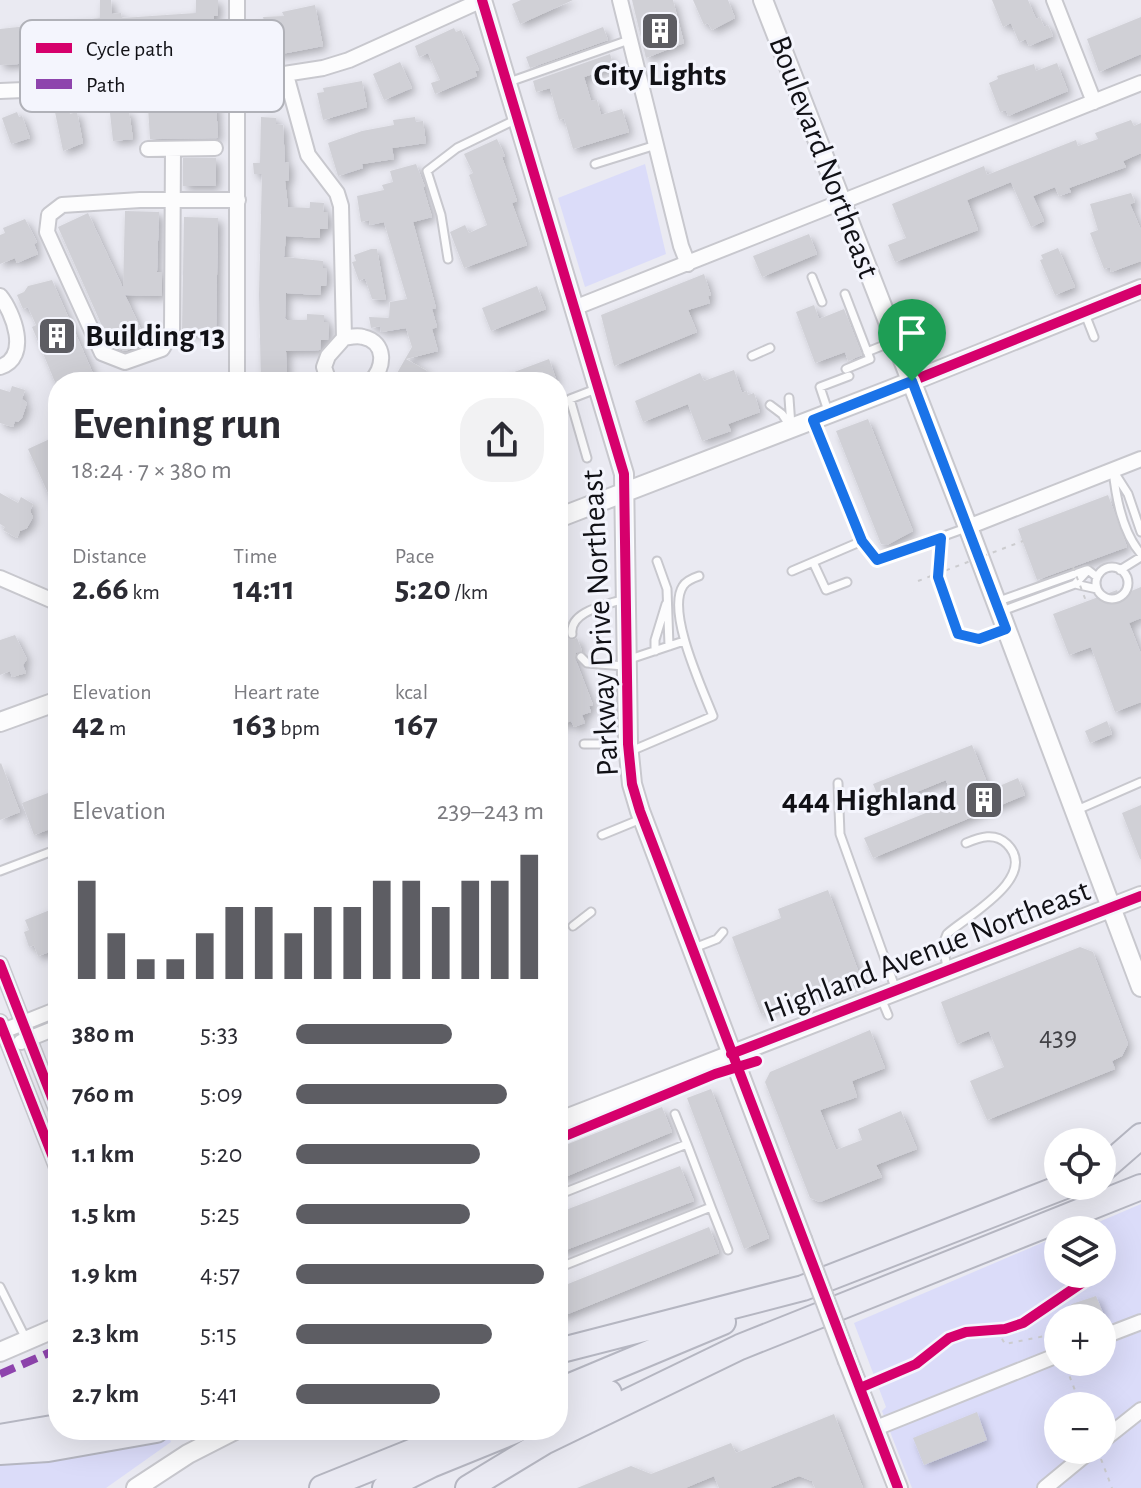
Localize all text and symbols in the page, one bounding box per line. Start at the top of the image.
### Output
building icon: City Lights [639,10,681,52]
legend [20,20,284,112]
street label: Boulevard Northeast [763,31,885,283]
text: Cycle path [86,38,174,60]
place label: City Lights [593,59,727,91]
text: Path [86,74,126,96]
pin [878,299,946,381]
icon: arrive [890,311,934,355]
building icon: Building 13 [36,315,78,357]
place label: Building 13 [85,320,225,352]
button: share [460,398,544,482]
text: Evening run [72,403,281,447]
text: 18:24 · 7 × 380 m [72,457,232,483]
street label: Parkway Drive Northeast [576,469,624,777]
text: Distance [72,545,147,567]
text: Time [233,545,277,567]
text: Pace [395,545,434,567]
text: 2.66 [72,572,129,606]
text: 14:11 [233,572,295,606]
text: 5:20 [395,572,451,606]
text: km [129,581,160,603]
text: /km [451,581,488,603]
text: Elevation [72,681,152,703]
text: Heart rate [233,681,320,703]
text: kcal [395,681,428,703]
text: 42 [72,708,105,742]
text: 163 [233,708,277,742]
text: 167 [395,708,438,742]
text: m [105,717,126,739]
text: bpm [277,717,320,739]
building icon: 444 Highland [963,779,1005,821]
place label: 444 Highland [782,784,956,816]
text: Elevation [72,798,166,824]
text: 239–243 m [437,798,544,824]
street label: Highland Avenue Northeast [760,874,1094,1028]
text: 380 m [72,1021,134,1047]
text: 5:33 [200,1021,238,1047]
house number: 439 [1039,1023,1077,1051]
text: 760 m [72,1081,134,1107]
text: 5:09 [200,1081,243,1107]
map controls [1044,1128,1116,1464]
button: locate [1044,1128,1116,1200]
text: 1.1 km [72,1141,134,1167]
text: 5:20 [200,1141,242,1167]
text: 1.5 km [72,1201,136,1227]
text: 5:25 [200,1201,240,1227]
button: layers [1044,1216,1116,1288]
text: 1.9 km [72,1261,138,1287]
text: 4:57 [200,1261,240,1287]
button: + [1044,1304,1116,1376]
text: 2.3 km [72,1321,139,1347]
text: 5:15 [200,1321,237,1347]
text: 2.7 km [72,1381,139,1407]
text: 5:41 [200,1381,238,1407]
button: − [1044,1392,1116,1464]

